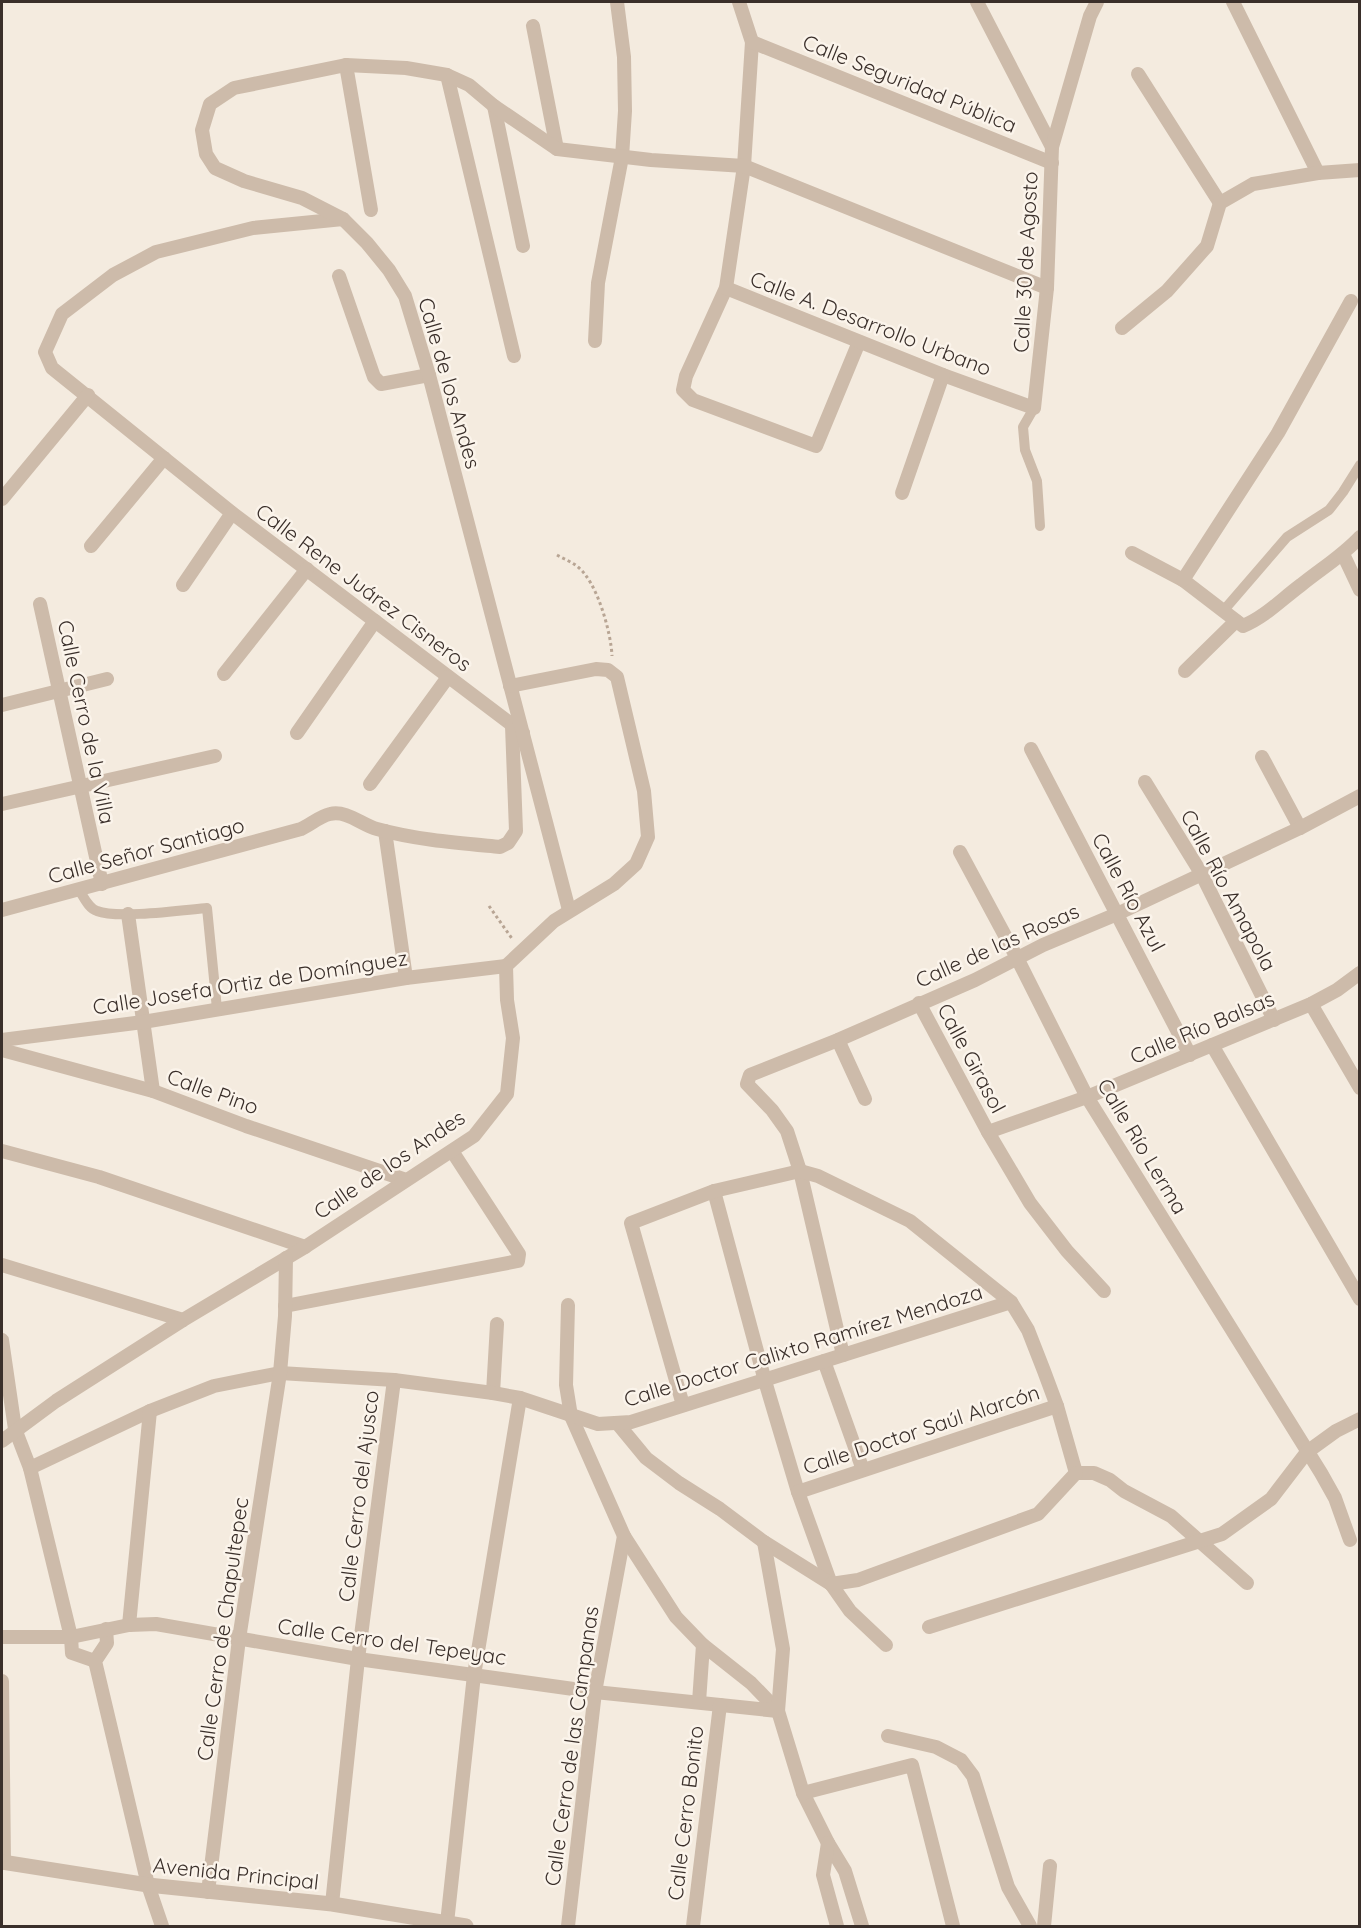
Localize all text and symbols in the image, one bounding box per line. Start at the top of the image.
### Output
street label: Calle Seguridad Pública [799,28,1021,138]
street label: Calle 30 de Agosto [1007,171,1043,353]
street label: Calle A. Desarrollo Urbano [747,265,995,381]
street label: Calle de los Andes [413,294,487,472]
street label: Calle Rene Juárez Cisneros [251,497,477,677]
street label: Calle Cerro de la Villa [53,618,121,826]
street label: Calle Río Amapola [1176,805,1282,975]
street label: Calle Señor Santiago [45,811,247,889]
street label: Calle Río Azul [1087,828,1171,956]
street label: Calle de las Rosas [911,897,1083,993]
street label: Calle Josefa Ortiz de Domínguez [91,944,409,1020]
street label: Calle Río Balsas [1126,985,1278,1069]
street label: Calle Girasol [932,999,1012,1117]
street label: Calle Pino [164,1062,262,1120]
street label: Calle Río Lerma [1092,1074,1194,1218]
street label: Calle de los Andes [308,1104,470,1224]
street label: Calle Doctor Calixto Ramírez Mendoza [621,1278,985,1412]
street label: Calle Doctor Saúl Alarcón [799,1378,1043,1480]
street label: Calle Cerro del Ajusco [332,1389,384,1603]
street label: Calle Cerro de Chapultepec [191,1496,253,1762]
street label: Calle Cerro de las Campanas [538,1604,604,1888]
street label: Calle Cerro del Tepeyac [276,1612,508,1670]
street label: Calle Cerro Bonito [661,1724,709,1902]
street label: Avenida Principal [152,1851,320,1895]

